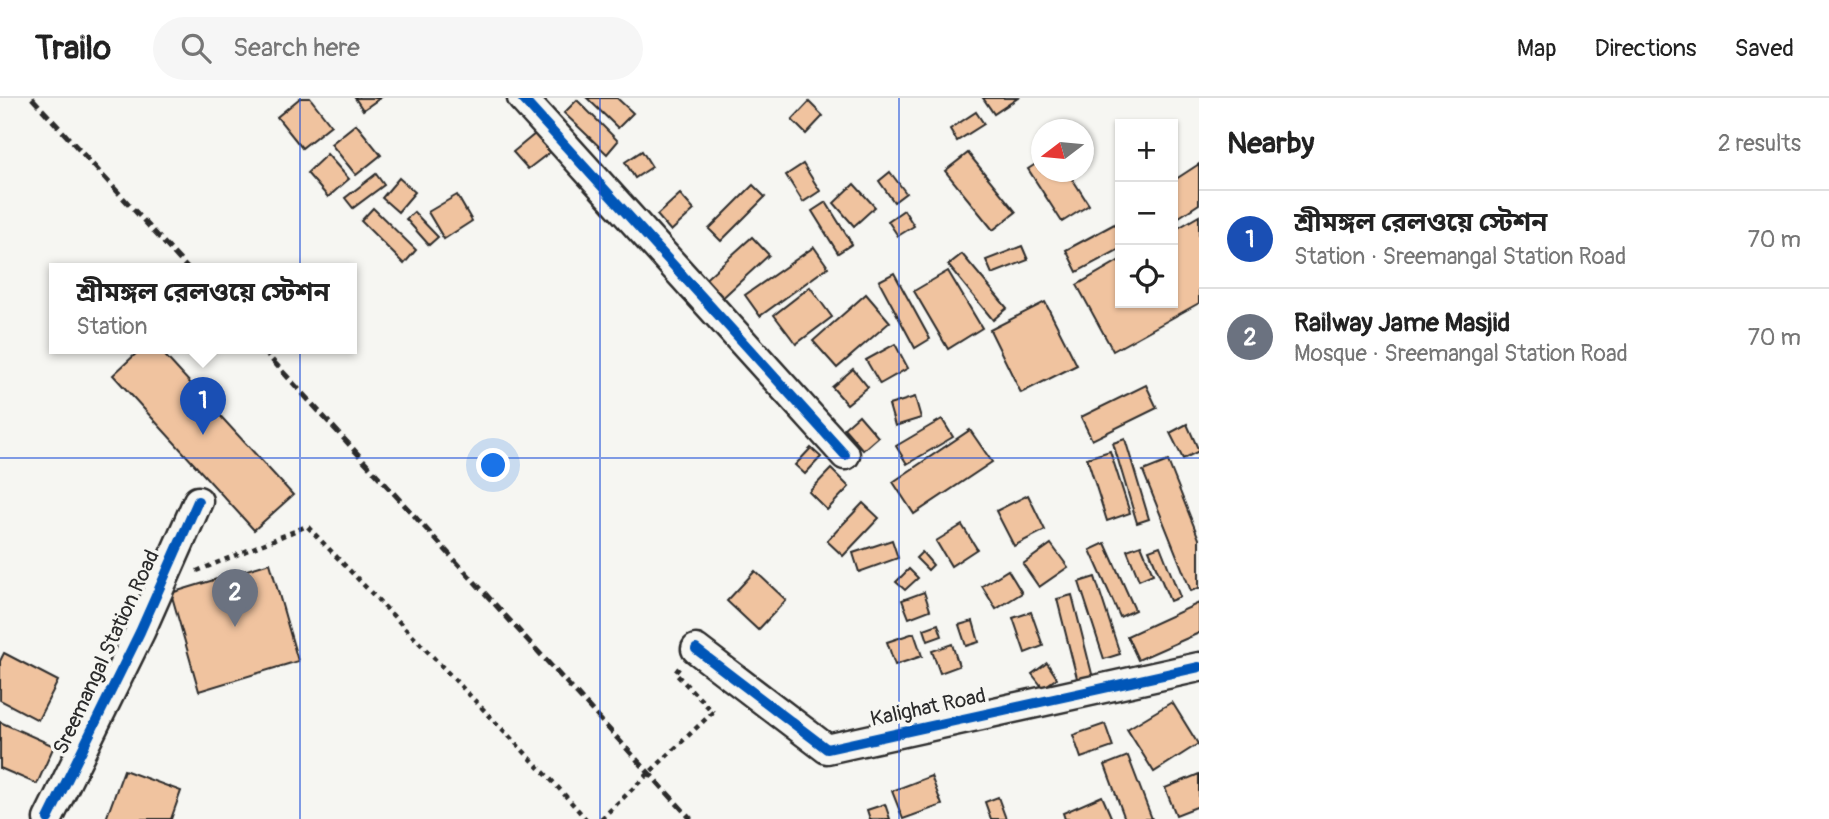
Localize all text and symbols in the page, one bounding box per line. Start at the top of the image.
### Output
search box [153,17,643,80]
text: Trailo [35,28,111,69]
icon: search [177,29,215,67]
text: Search here [233,32,360,64]
text: Map [1517,34,1557,63]
text: Directions [1595,34,1696,63]
text: Saved [1734,34,1794,63]
north arrow [1031,119,1094,182]
map controls [1115,119,1178,308]
button: + [1115,119,1178,182]
text: Nearby [1227,125,1314,162]
text: 2 results [1718,129,1801,158]
button: − [1115,182,1178,245]
text: শ্রীমঙ্গল রেলওয়ে স্টেশন [1294,207,1548,239]
text: 1 [1246,225,1255,254]
text: 70 m [1748,225,1801,254]
text: Station · Sreemangal Station Road [1294,242,1626,271]
button: locate [1115,245,1178,308]
popup [49,263,357,354]
text: শ্রীমঙ্গল রেলওয়ে স্টেশন [76,277,330,309]
text: Railway Jame Masjid [1294,307,1510,339]
text: Station [76,312,147,341]
text: 2 [1244,323,1256,352]
text: 70 m [1748,323,1801,352]
text: Mosque · Sreemangal Station Road [1294,339,1628,368]
pin: 1 [180,377,226,435]
your location [476,448,510,482]
street label: Sreemangal Station Road [47,546,166,759]
pin: 2 [212,569,258,627]
street label: Kalighat Road [868,682,988,733]

